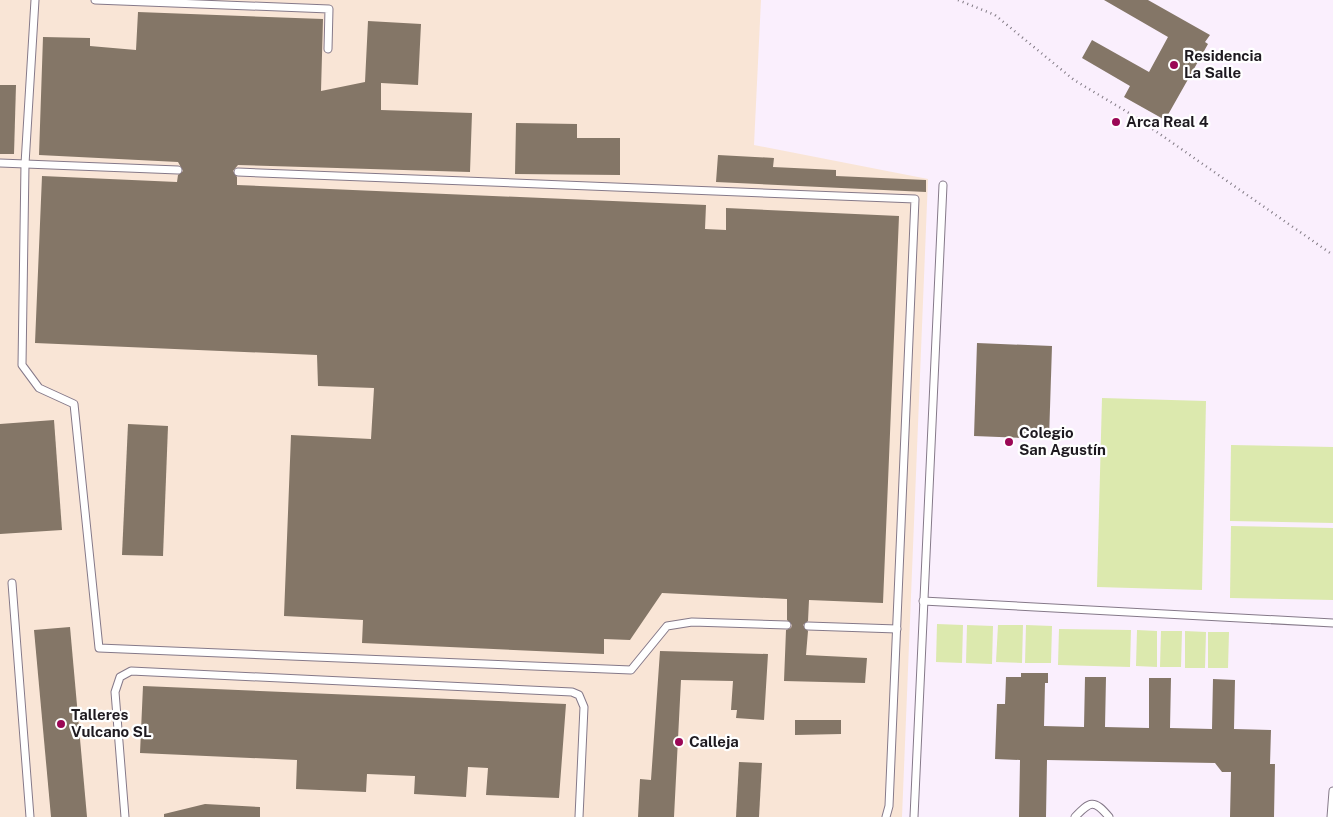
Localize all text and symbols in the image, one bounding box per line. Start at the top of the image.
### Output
place label: Residencia La Salle [1184,47,1262,81]
marker: Residencia La Salle [1168,59,1180,71]
place label: Arca Real 4 [1126,113,1209,130]
marker: Arca Real 4 [1110,116,1122,128]
place label: Colegio San Agustín [1019,424,1106,458]
marker: Colegio San Agustín [1003,436,1015,448]
place label: Talleres Vulcano SL [71,706,152,740]
marker: Talleres Vulcano SL [55,718,67,730]
place label: Calleja [689,733,739,750]
marker: Calleja [673,736,685,748]

